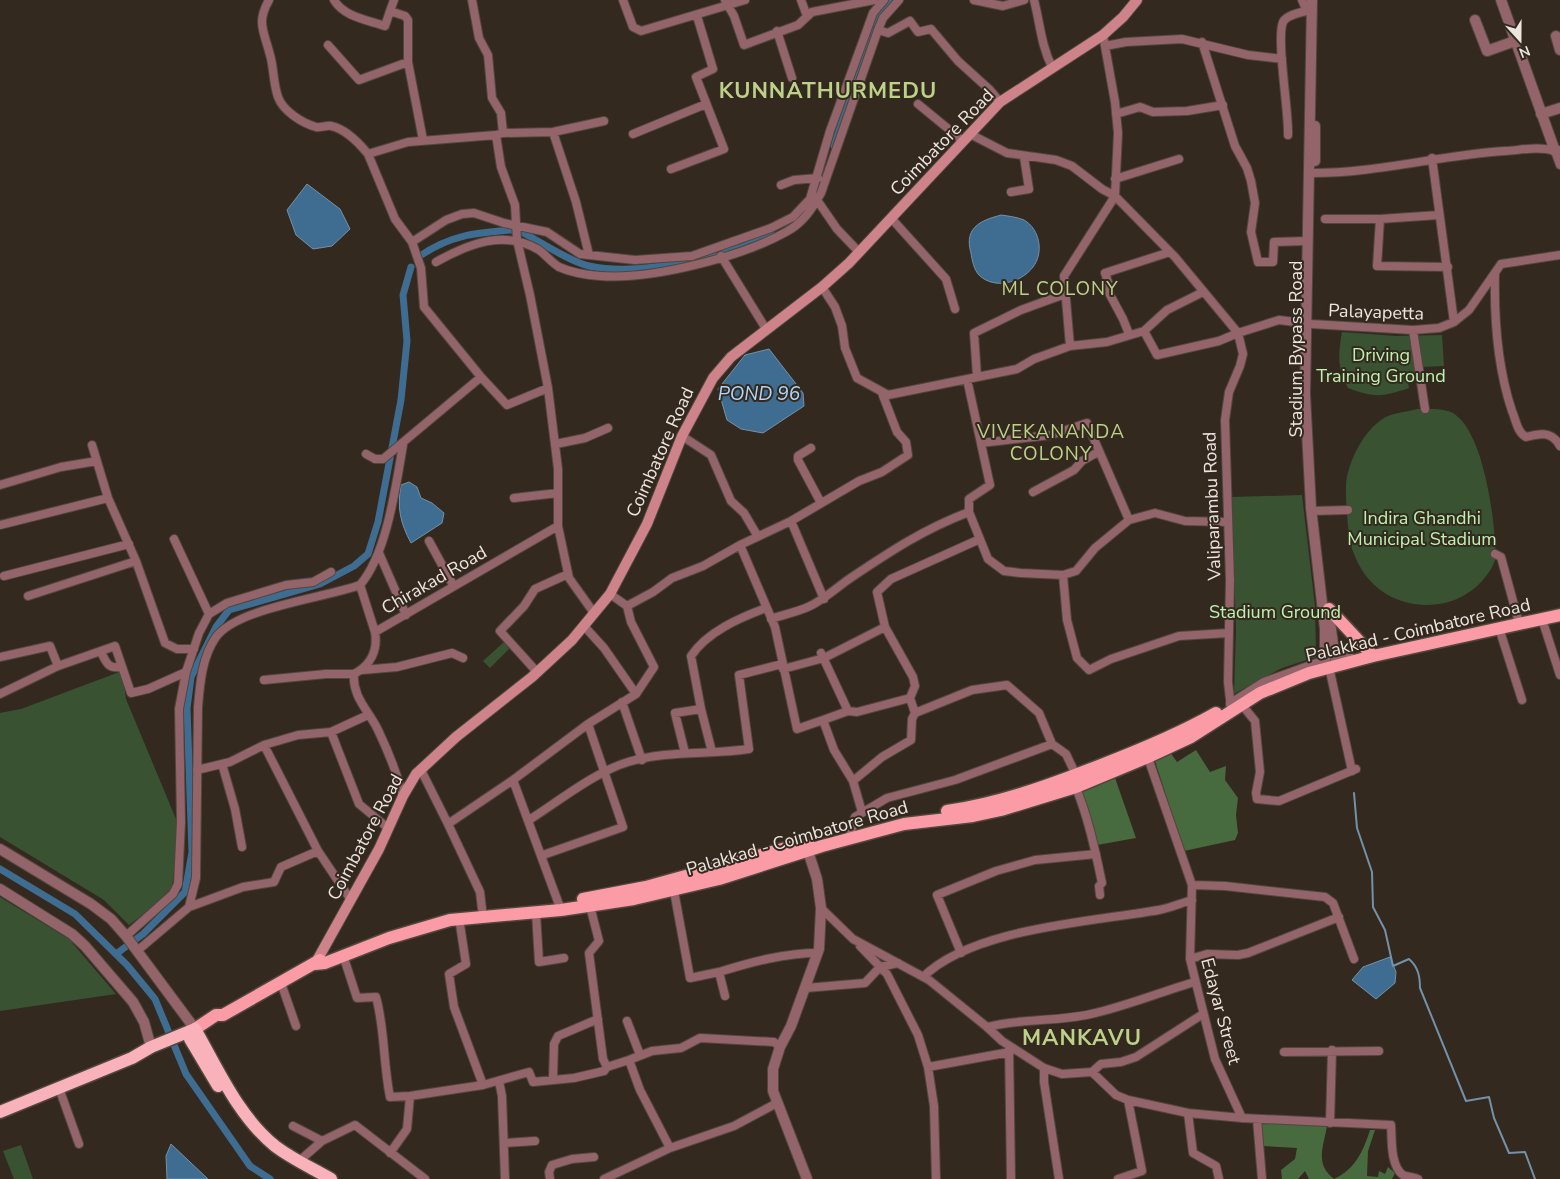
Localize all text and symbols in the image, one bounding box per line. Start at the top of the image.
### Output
north arrow [1495,15,1545,65]
text: N [1516,41,1533,62]
district label: KUNNATHURMEDU [719,76,937,106]
street label: Coimbatore Road [885,83,999,201]
street label: Stadium Bypass Road [1284,261,1308,437]
district label: ML COLONY [1002,276,1118,302]
street label: Palayapetta [1328,298,1424,326]
park label: Driving Training Ground [1316,343,1446,388]
water label: POND 96 [718,381,801,407]
street label: Coimbatore Road [621,383,699,521]
district label: VIVEKANANDA COLONY [976,419,1125,467]
street label: Valiparambu Road [1197,431,1227,582]
park label: Indira Ghandhi Municipal Stadium [1347,506,1497,551]
street label: Chirakad Road [377,540,491,620]
street label: Palakkad - Coimbatore Road [1303,592,1533,668]
park label: Stadium Ground [1209,600,1341,624]
street label: Coimbatore Road [322,770,408,904]
street label: Palakkad - Coimbatore Road [683,795,911,881]
street label: Edayar Street [1195,955,1247,1067]
district label: MANKAVU [1022,1023,1142,1053]

